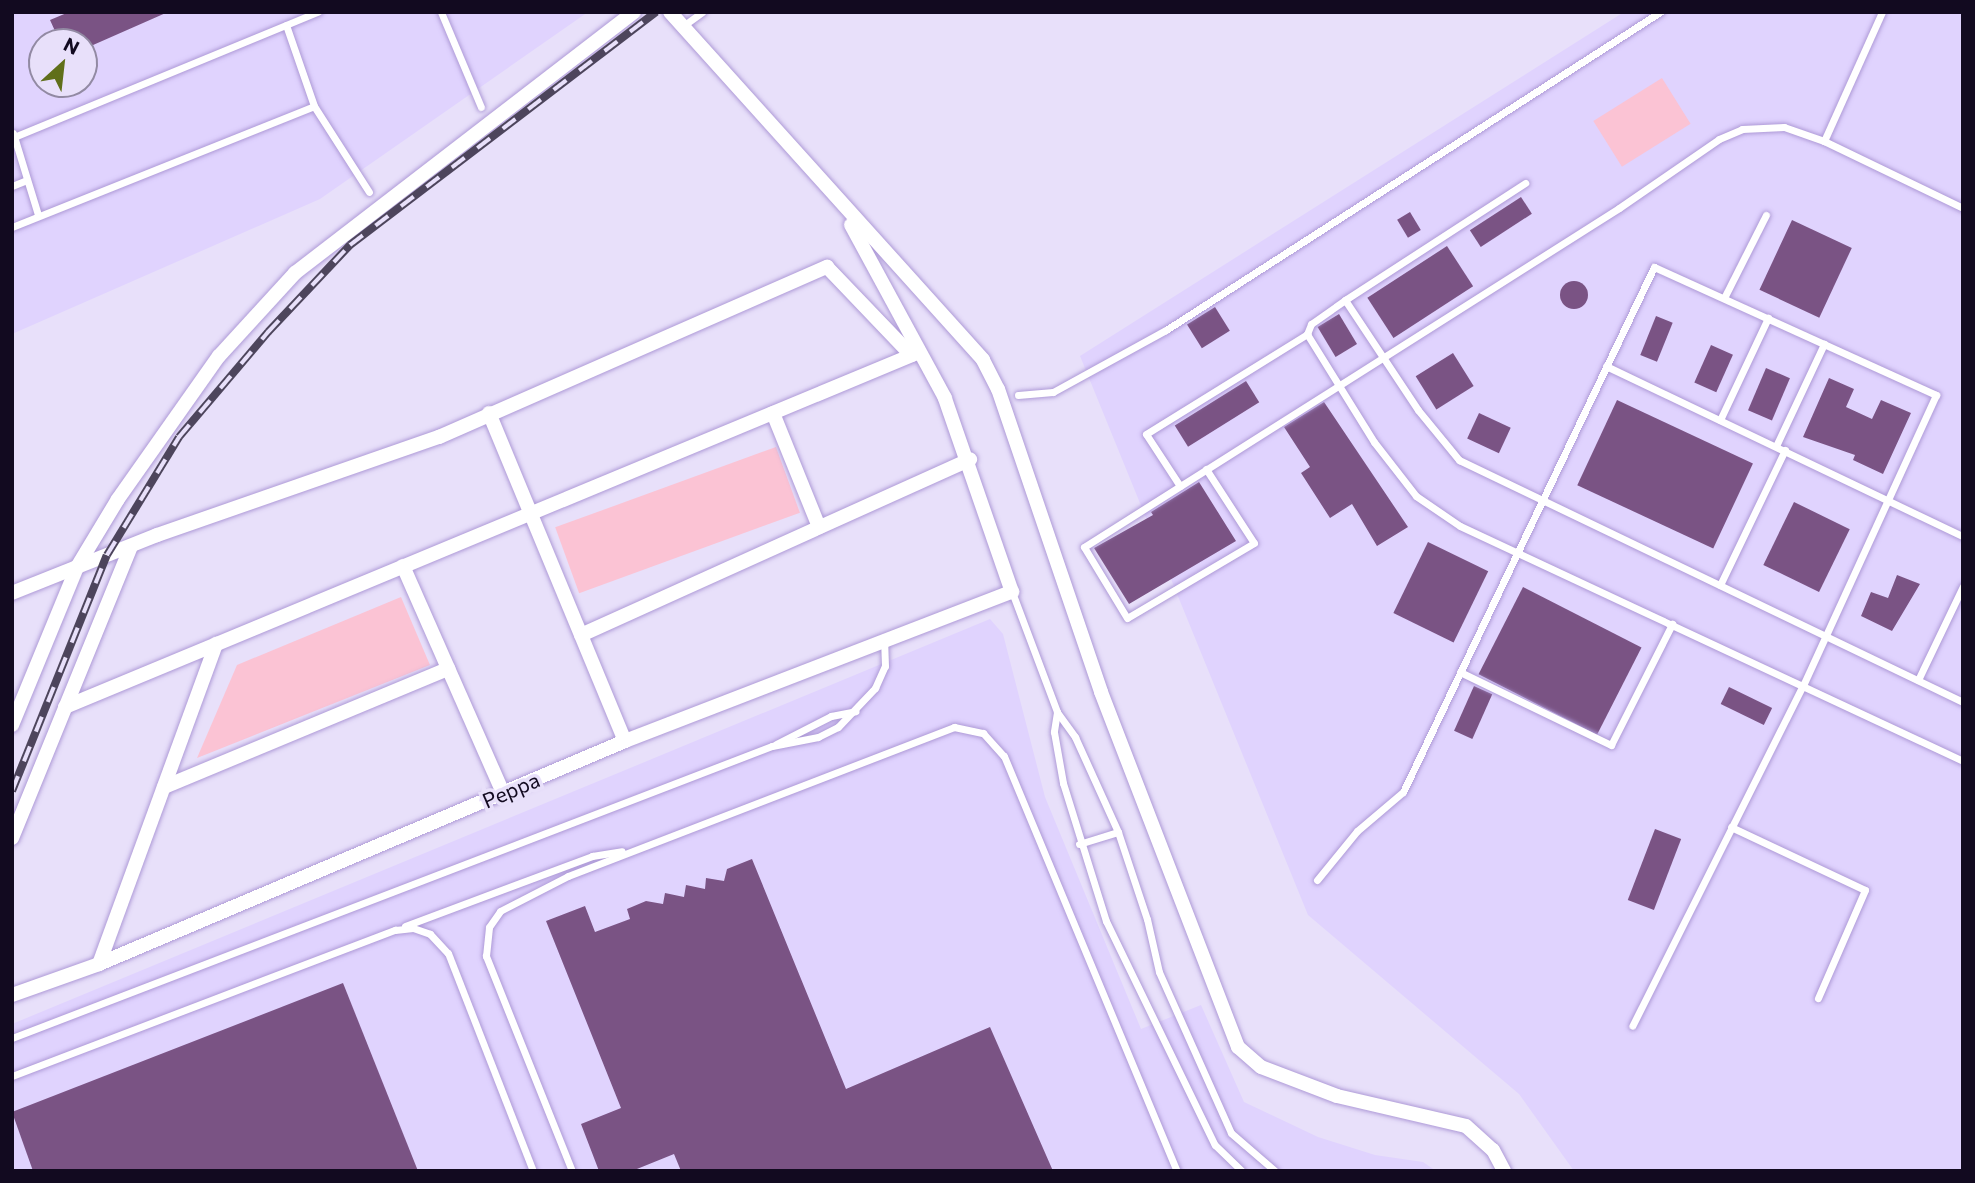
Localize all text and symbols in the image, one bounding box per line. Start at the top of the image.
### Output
north arrow [28,28,98,98]
text: N [60,32,83,59]
street label: Peppa [479,767,543,813]

